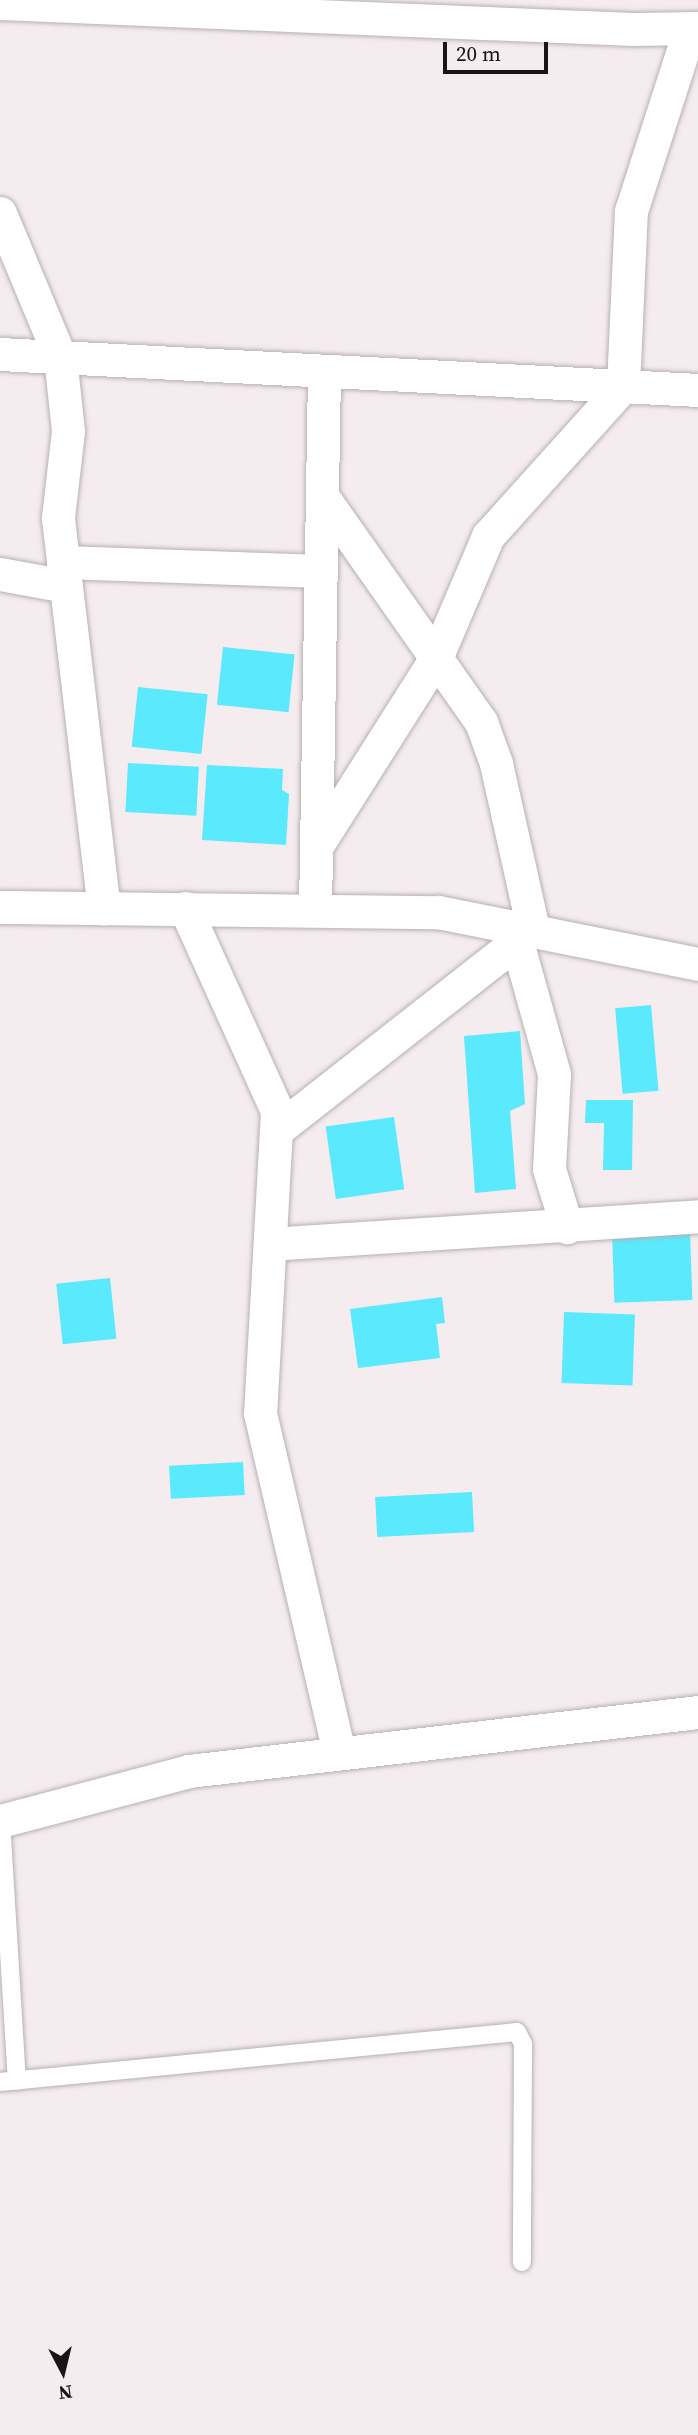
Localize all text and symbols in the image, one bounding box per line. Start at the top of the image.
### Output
scale bar [446,28,551,72]
text: 20 m [456,39,501,68]
north arrow [28,2337,98,2407]
text: N [57,2379,74,2407]

